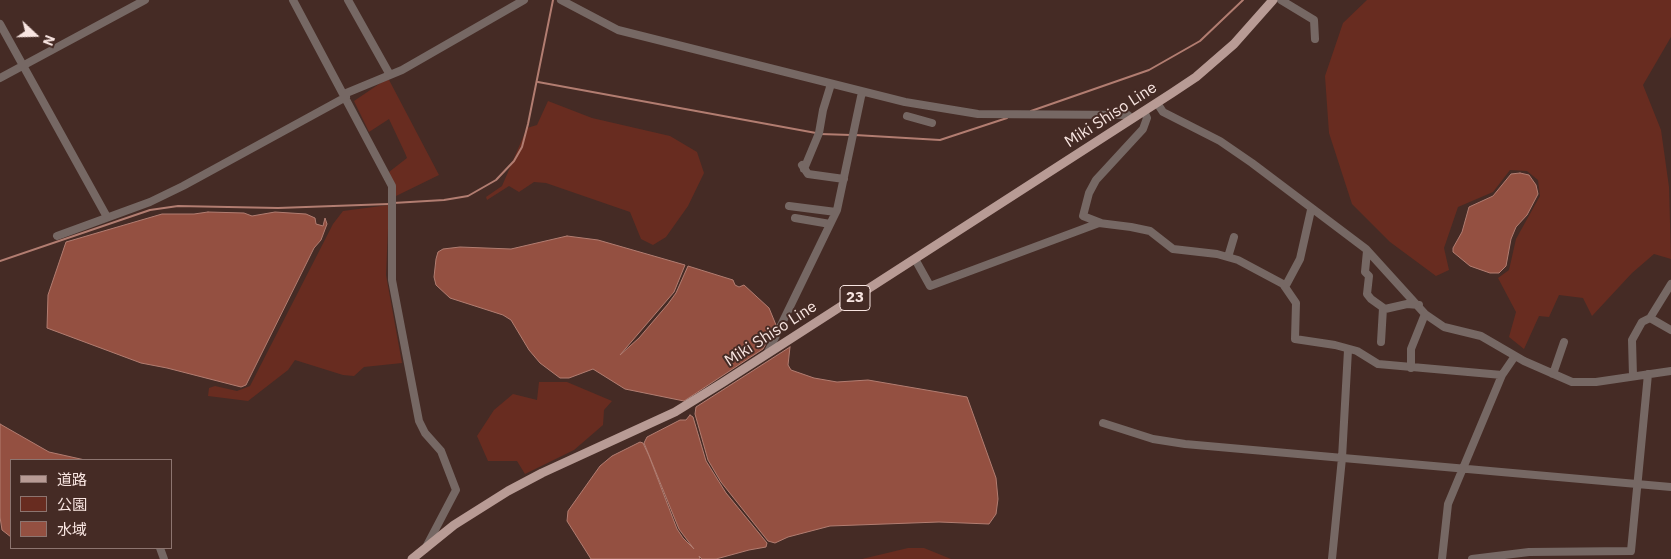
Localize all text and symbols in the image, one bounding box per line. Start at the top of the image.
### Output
north arrow [10,10,60,60]
text: N [39,32,59,48]
street label: Miki Shiso Line [1061,78,1161,152]
road number: 23 [840,286,870,310]
street label: Miki Shiso Line [721,297,821,371]
legend [10,459,172,549]
text: 道路 [57,470,87,489]
text: 公園 [57,495,87,514]
text: 水域 [57,520,87,539]

